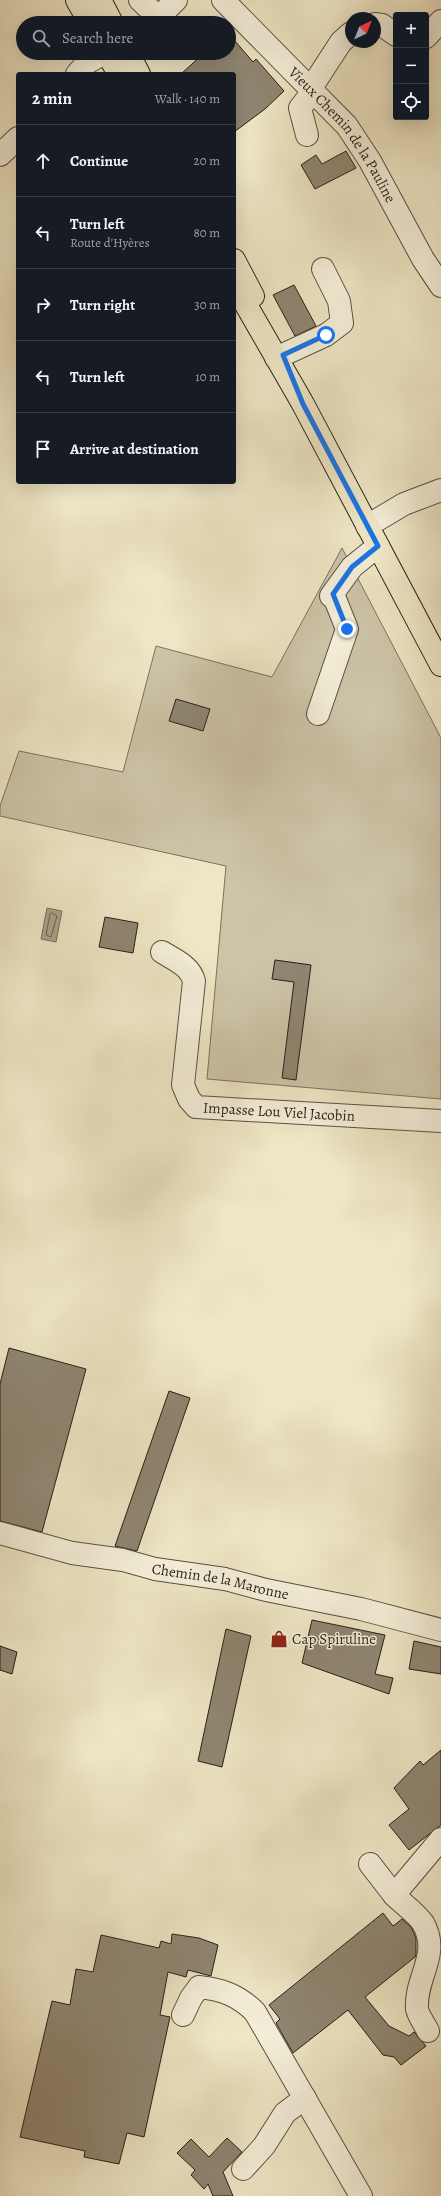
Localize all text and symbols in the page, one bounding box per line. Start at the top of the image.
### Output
north arrow [345,12,381,48]
map controls [393,12,429,120]
button: + [393,12,429,48]
search box [16,16,236,60]
icon: search [30,27,52,49]
text: Search here [62,28,133,48]
button: − [393,48,429,84]
street label: Vieux Chemin de la Pauline [283,62,401,206]
button: locate [393,84,429,120]
text: 2 min [32,87,72,110]
text: Walk · 140 m [155,90,220,107]
icon: ahead [32,150,54,172]
text: Continue [70,151,128,171]
text: 20 m [194,152,220,169]
text: Turn left [70,214,125,234]
icon: left [32,222,54,244]
text: 80 m [193,224,220,241]
text: Route d'Hyères [70,234,150,251]
icon: right [32,294,54,316]
text: Turn right [70,295,135,315]
text: 30 m [194,296,220,313]
route start [317,326,335,344]
icon: left [32,366,54,388]
text: Turn left [70,367,125,387]
text: 10 m [195,368,220,385]
icon: arrive [32,438,54,460]
text: Arrive at destination [70,439,199,459]
route end [338,620,356,638]
street label: Impasse Lou Viel Jacobin [203,1097,355,1126]
street label: Chemin de la Maronne [150,1559,291,1604]
shop icon: Cap Spiruline [269,1629,289,1649]
place label: Cap Spiruline [292,1629,376,1649]

